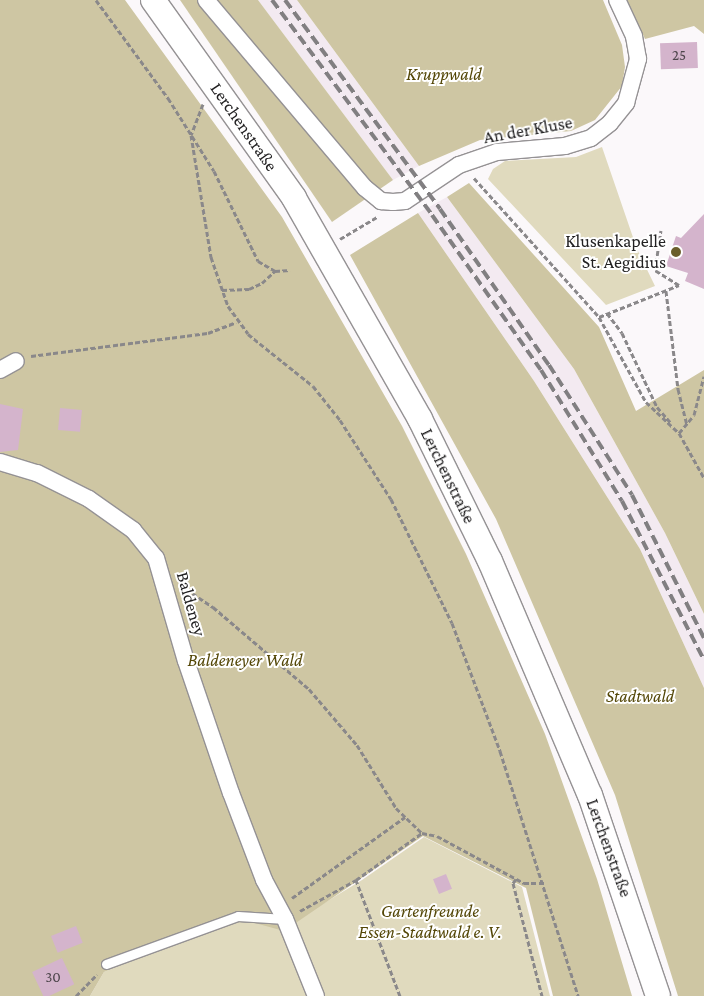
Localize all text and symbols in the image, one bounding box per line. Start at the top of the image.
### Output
house number: 25 [672,47,686,65]
park label: Kruppwald [406,63,482,85]
street label: Lerchenstraße [206,79,282,175]
street label: An der Kluse [482,112,574,148]
place label: Klusenkapelle St. Aegidius [565,231,666,274]
marker: Klusenkapelle St. Aegidius [670,246,682,258]
street label: Lerchenstraße [416,425,480,527]
street label: Baldeney [172,569,210,639]
park label: Baldeneyer Wald [188,649,302,671]
park label: Stadtwald [606,685,674,707]
street label: Lerchenstraße [581,796,637,900]
park label: Gartenfreunde Essen-Stadtwald e. V. [358,901,502,944]
house number: 30 [45,969,61,987]

